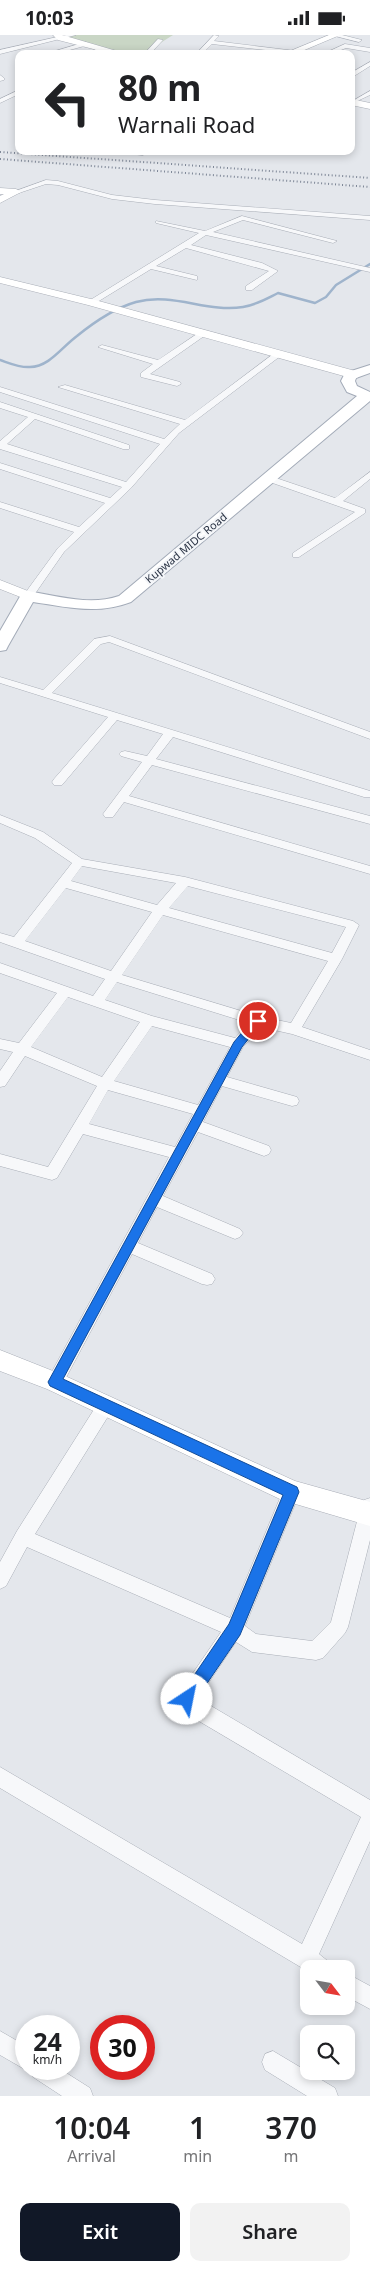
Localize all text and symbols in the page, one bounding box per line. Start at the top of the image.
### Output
text: 10:03 [25,5,74,31]
text: 80 m [118,64,201,111]
icon: left [35,70,100,135]
text: Warnali Road [118,109,255,139]
street label: Kupwad MIDC Road [142,509,230,586]
pin [237,1000,279,1042]
icon: arrive [244,1007,272,1035]
position arrow [160,1672,212,1724]
north arrow [300,1960,355,2015]
map controls [300,1960,355,2080]
speed limit sign: 30 [90,2015,155,2080]
text: 24 [33,2024,62,2058]
button: search [300,2025,355,2080]
text: km/h [33,2051,62,2068]
text: 10:04 [53,2107,130,2148]
text: 1 [189,2107,206,2148]
text: 370 [265,2107,317,2148]
text: Arrival [67,2145,116,2167]
text: min [183,2145,212,2167]
text: m [284,2145,299,2167]
button: Exit [20,2203,180,2261]
button: Share [190,2203,350,2261]

